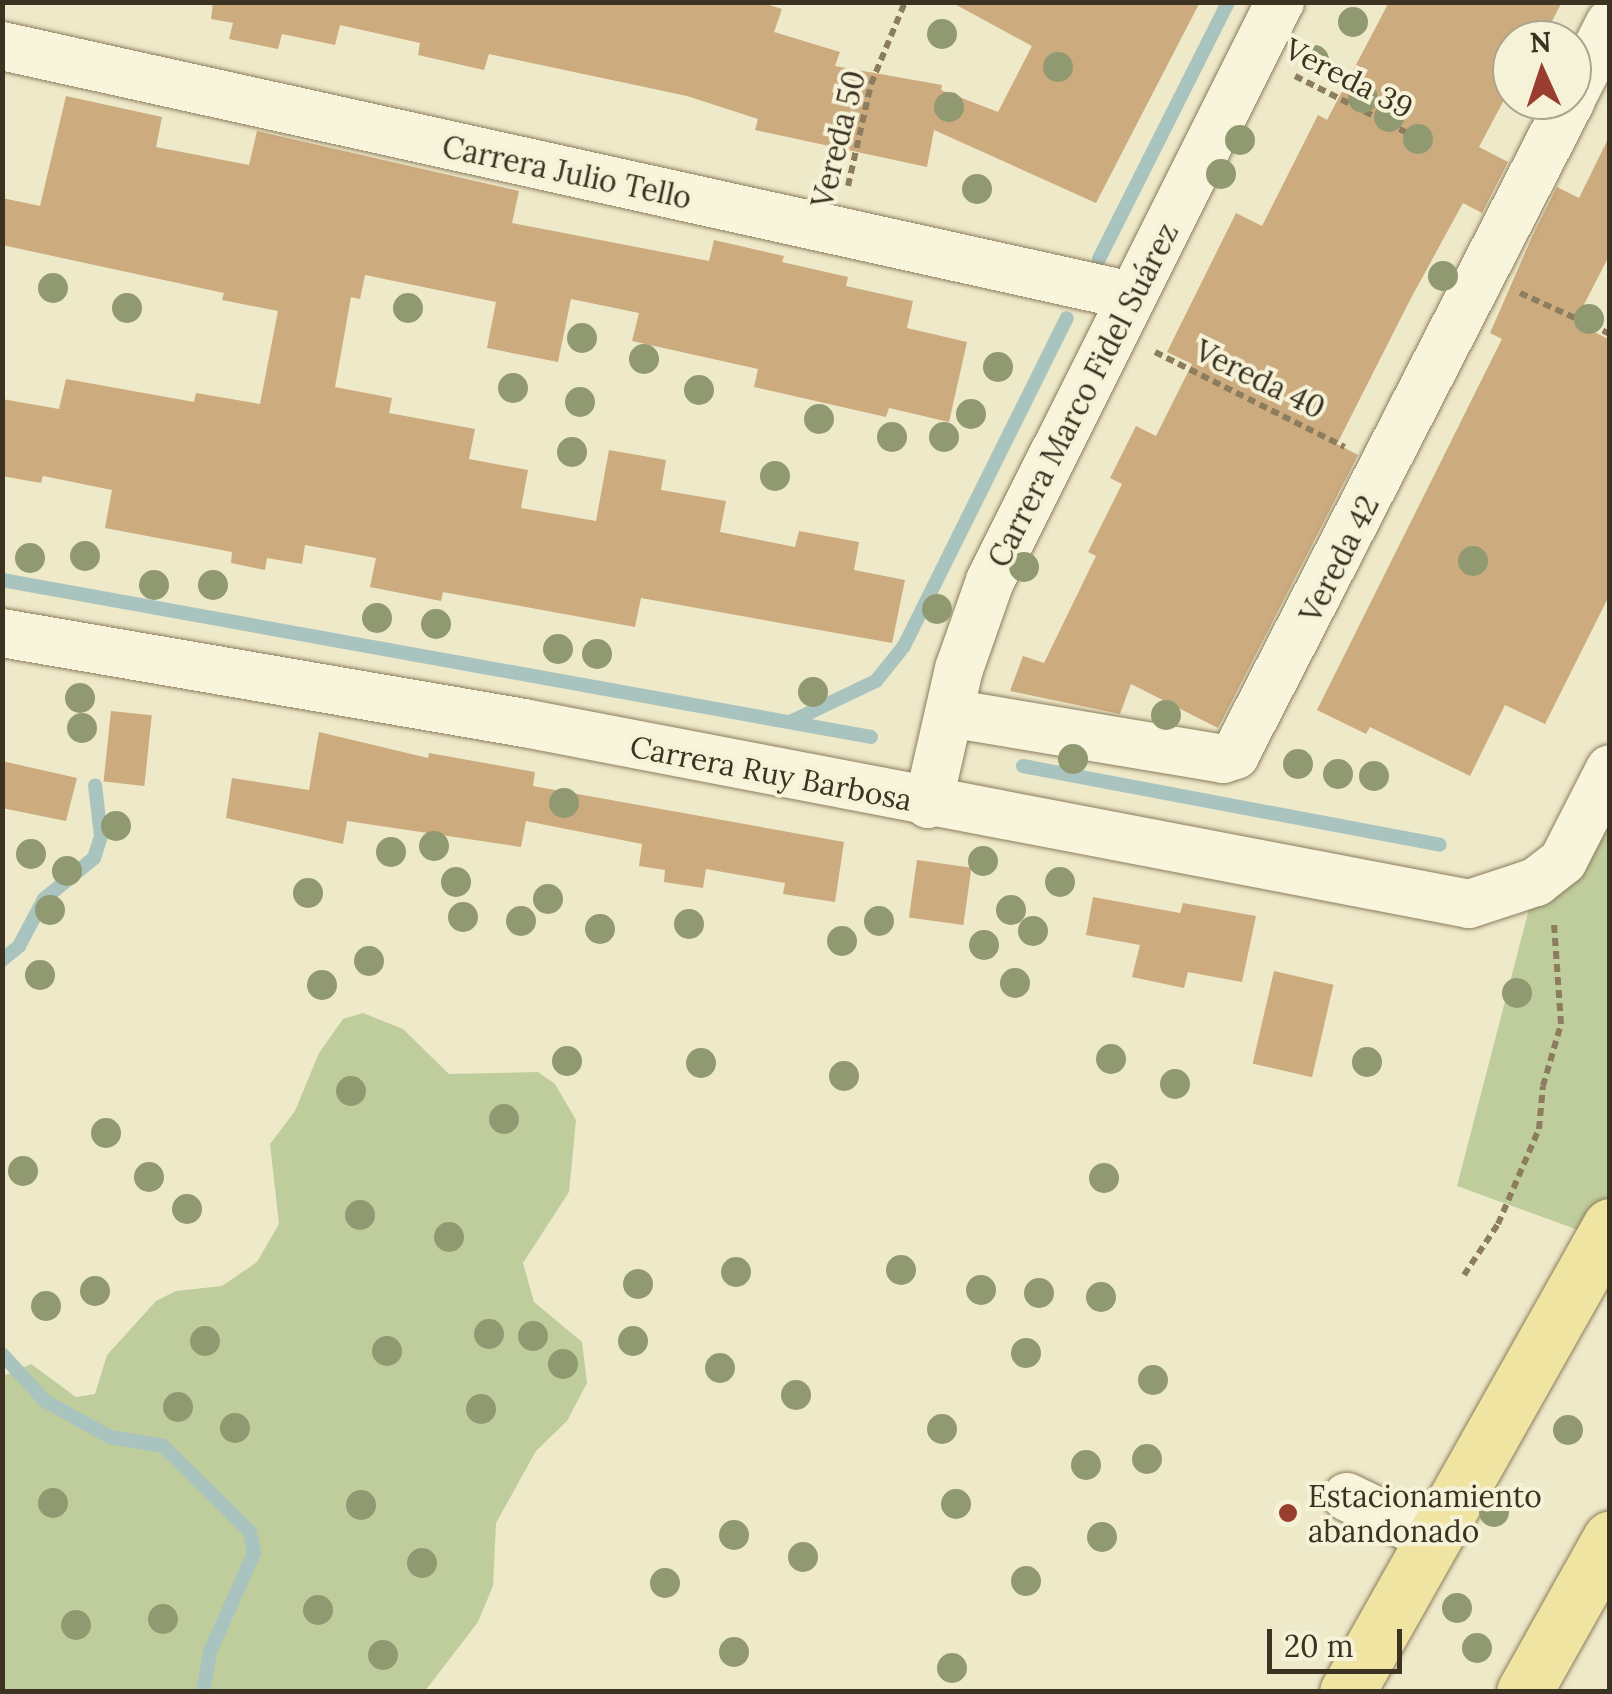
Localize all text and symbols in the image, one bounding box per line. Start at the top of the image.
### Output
north arrow [1492,20,1592,120]
text: N [1529,23,1552,61]
street label: Vereda 39 [1279,30,1419,126]
street label: Vereda 50 [804,67,872,211]
street label: Carrera Julio Tello [439,128,695,216]
street label: Carrera Marco Fidel Suárez [980,217,1186,573]
street label: Vereda 40 [1189,332,1331,426]
street label: Vereda 42 [1292,490,1386,628]
street label: Carrera Ruy Barbosa [627,728,915,818]
place label: Estacionamiento abandonado [1308,1478,1542,1548]
marker: Estacionamiento abandonado [1277,1502,1299,1524]
scale bar [1272,1609,1407,1671]
text: 20 m [1284,1627,1353,1665]

